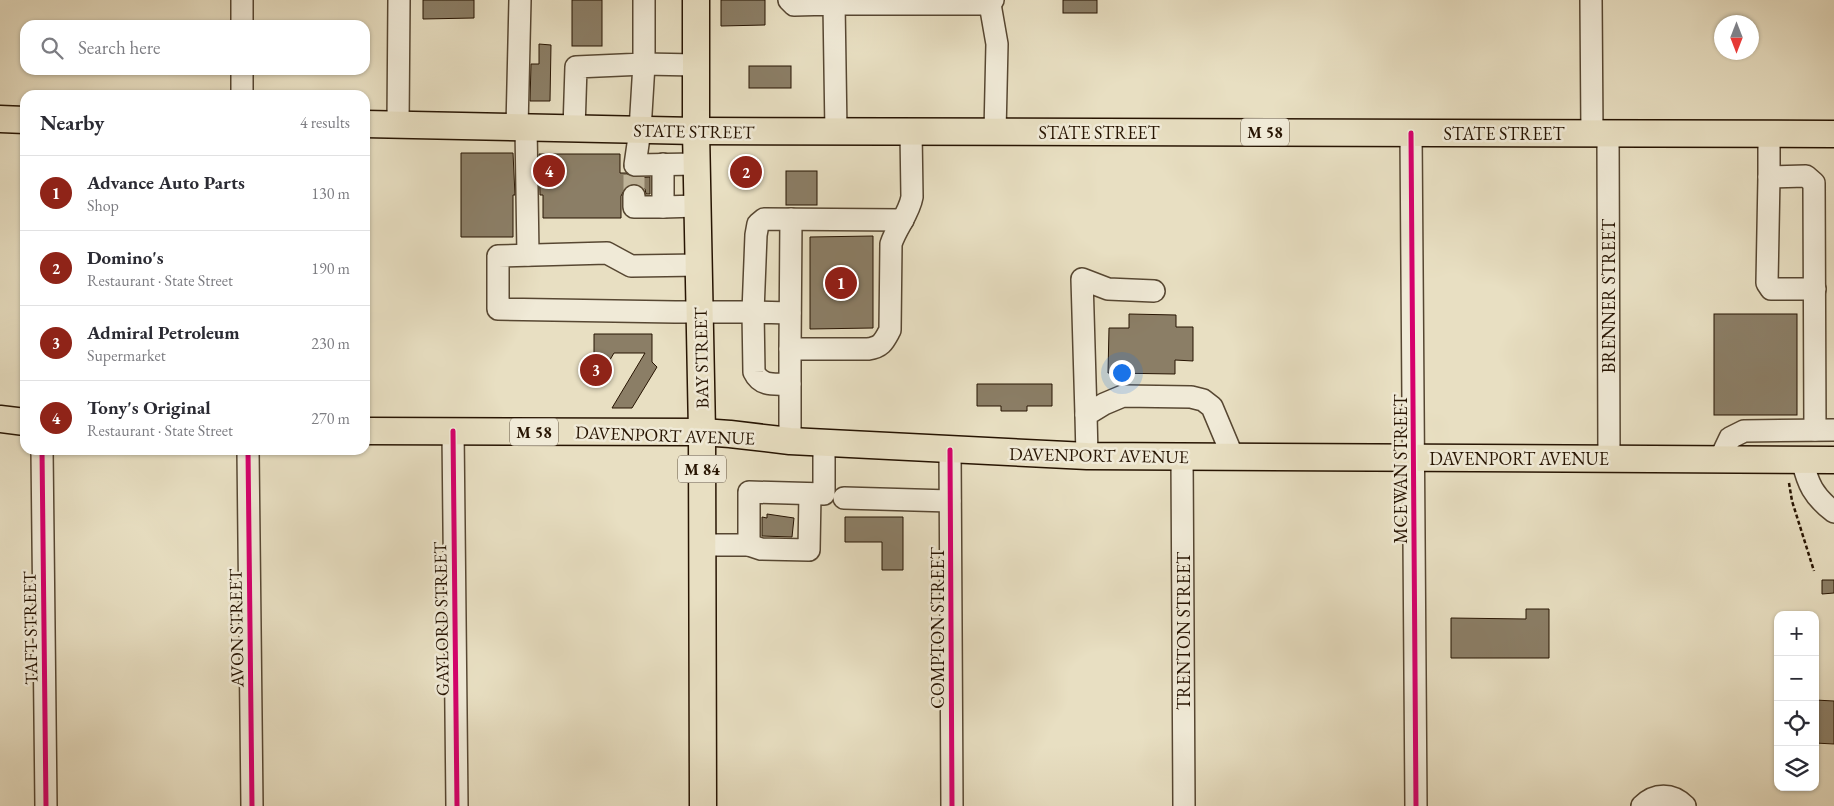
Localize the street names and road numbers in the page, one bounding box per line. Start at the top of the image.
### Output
street label: STATE STREET [633,118,756,144]
road number: M 58 [1241,118,1289,146]
street label: STATE STREET [1038,121,1160,144]
street label: STATE STREET [1443,122,1565,145]
street label: BRENNER STREET [1597,218,1620,373]
street label: BAY STREET [689,306,713,409]
street label: MCEWAN STREET [1389,393,1412,544]
road number: M 58 [510,418,558,446]
street label: DAVENPORT AVENUE [575,420,755,450]
street label: DAVENPORT AVENUE [1009,442,1189,468]
street label: DAVENPORT AVENUE [1429,447,1609,470]
road number: M 84 [678,456,726,482]
street label: GAYLORD STREET [428,541,454,696]
street label: COMPTON STREET [926,546,949,709]
street label: TRENTON STREET [1172,551,1195,710]
street label: AVON STREET [223,568,249,689]
street label: TAFT STREET [17,570,42,685]

